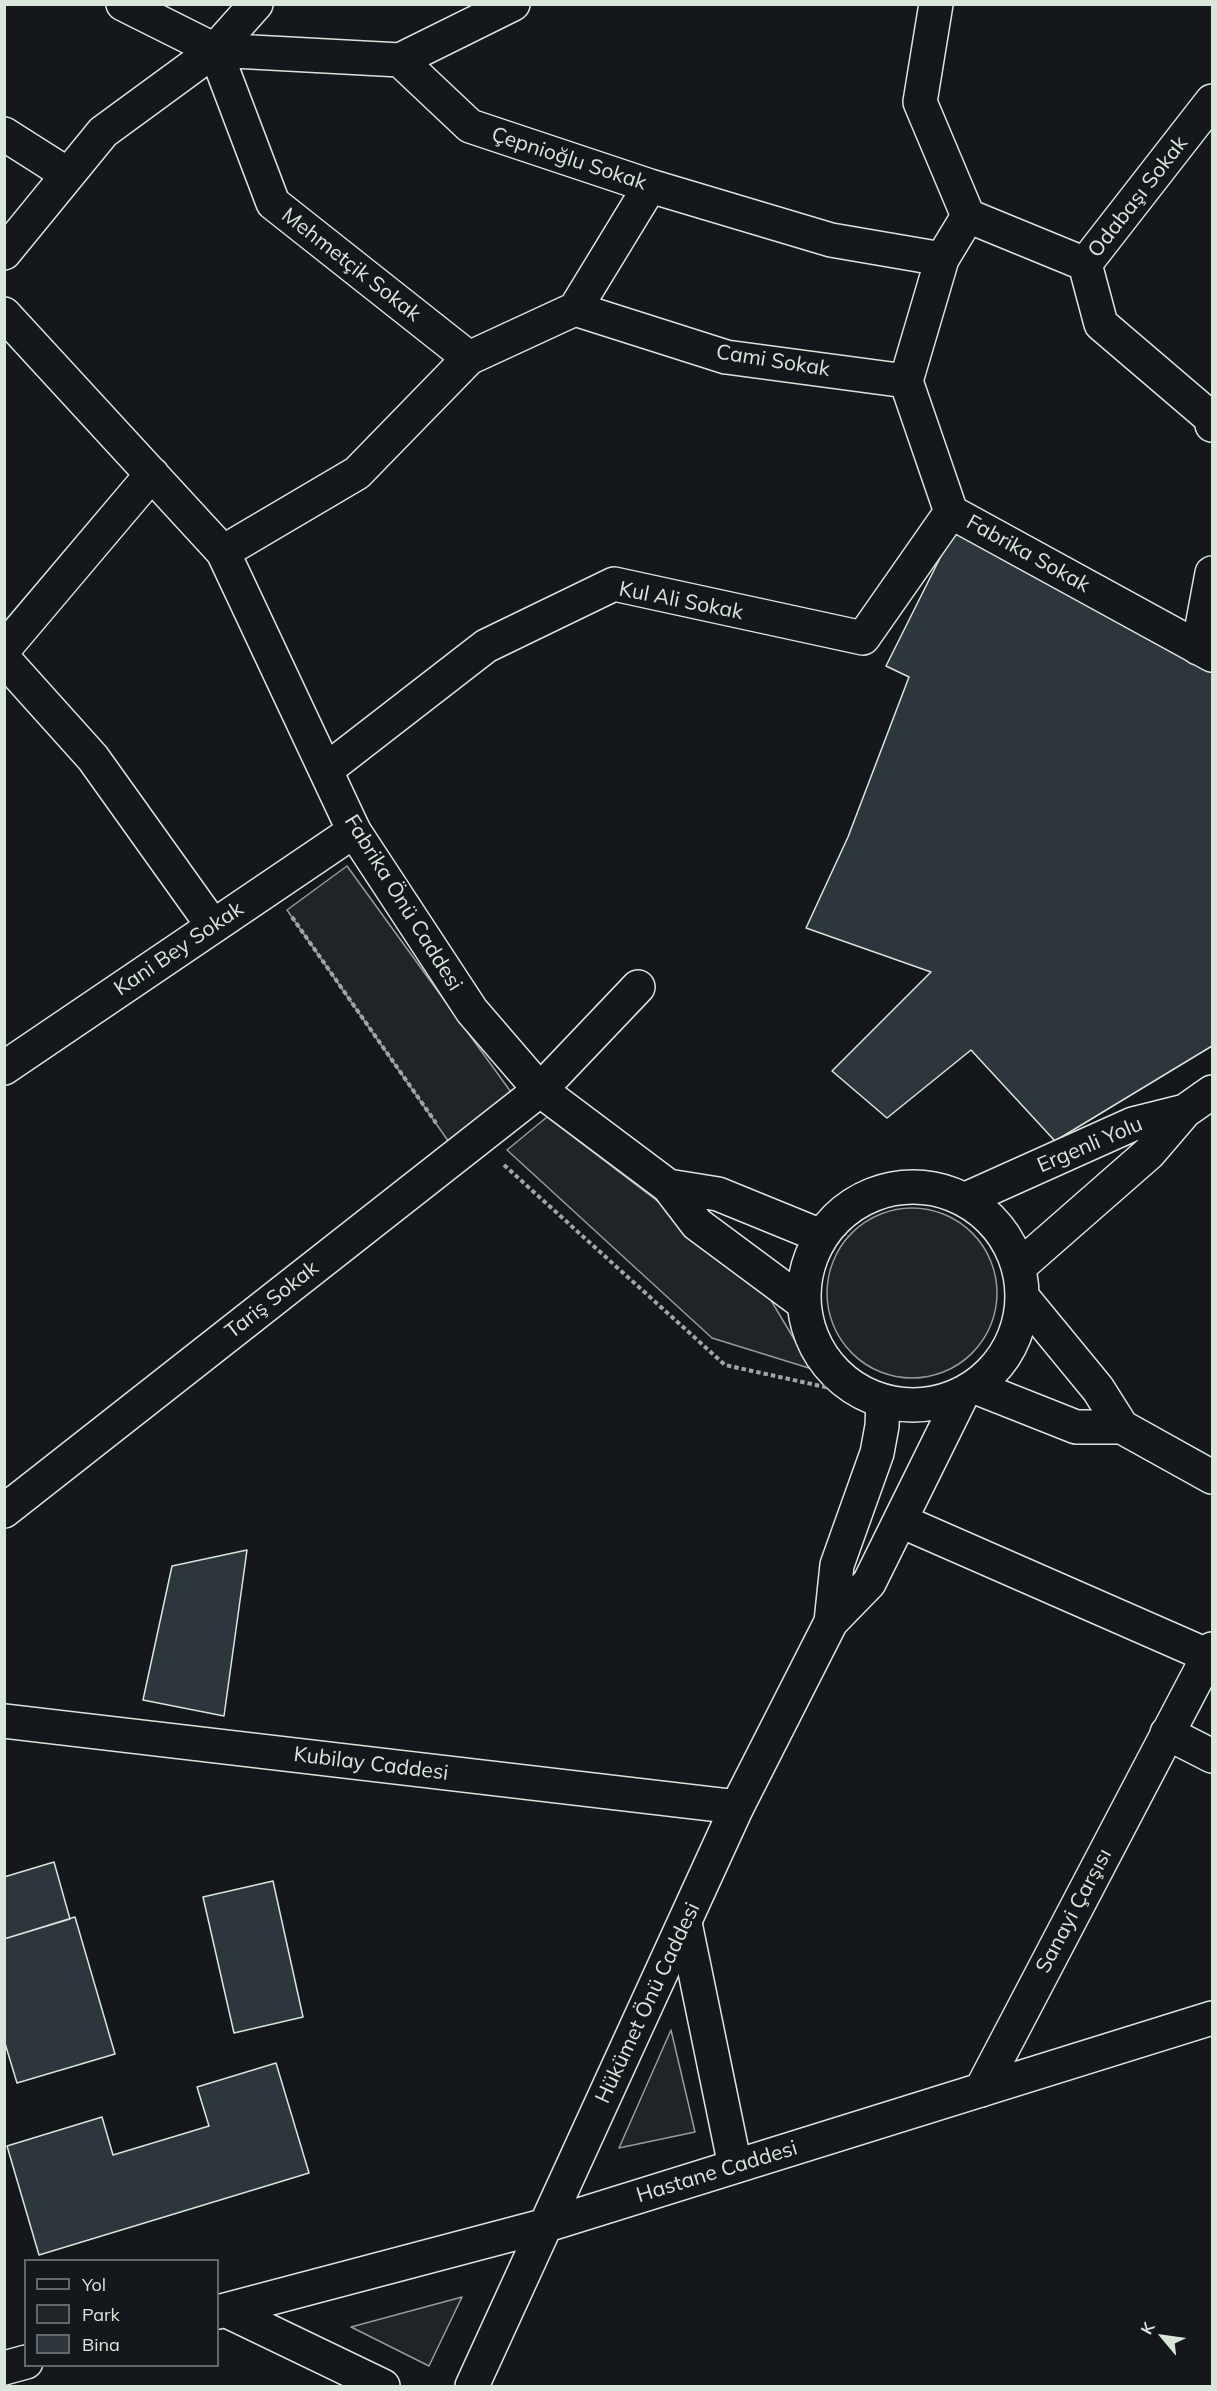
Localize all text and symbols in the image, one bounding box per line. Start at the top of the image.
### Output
street label: Çepnioğlu Sokak [488,122,650,196]
street label: Odabaşı Sokak [1083,131,1193,263]
street label: Mehmetçik Sokak [276,203,426,327]
street label: Cami Sokak [714,340,832,382]
street label: Fabrika Sokak [962,510,1094,598]
street label: Kul Ali Sokak [617,577,745,625]
street label: Fabrika Önü Caddesi [339,810,467,996]
street label: Kani Bey Sokak [110,897,248,1001]
street label: Ergenli Yolu [1034,1112,1146,1178]
street label: Tariş Sokak [220,1256,324,1344]
street label: Kubilay Caddesi [292,1742,450,1786]
street label: Sanayi Çarşısı [1031,1845,1117,1977]
street label: Hükümet Önü Caddesi [590,1899,706,2107]
street label: Hastane Caddesi [634,2136,800,2208]
legend [24,2259,219,2367]
text: Yol [82,2273,106,2296]
text: Park [82,2303,120,2326]
north arrow [1133,2307,1193,2367]
text: K [1136,2319,1159,2338]
text: Bina [82,2333,120,2356]

